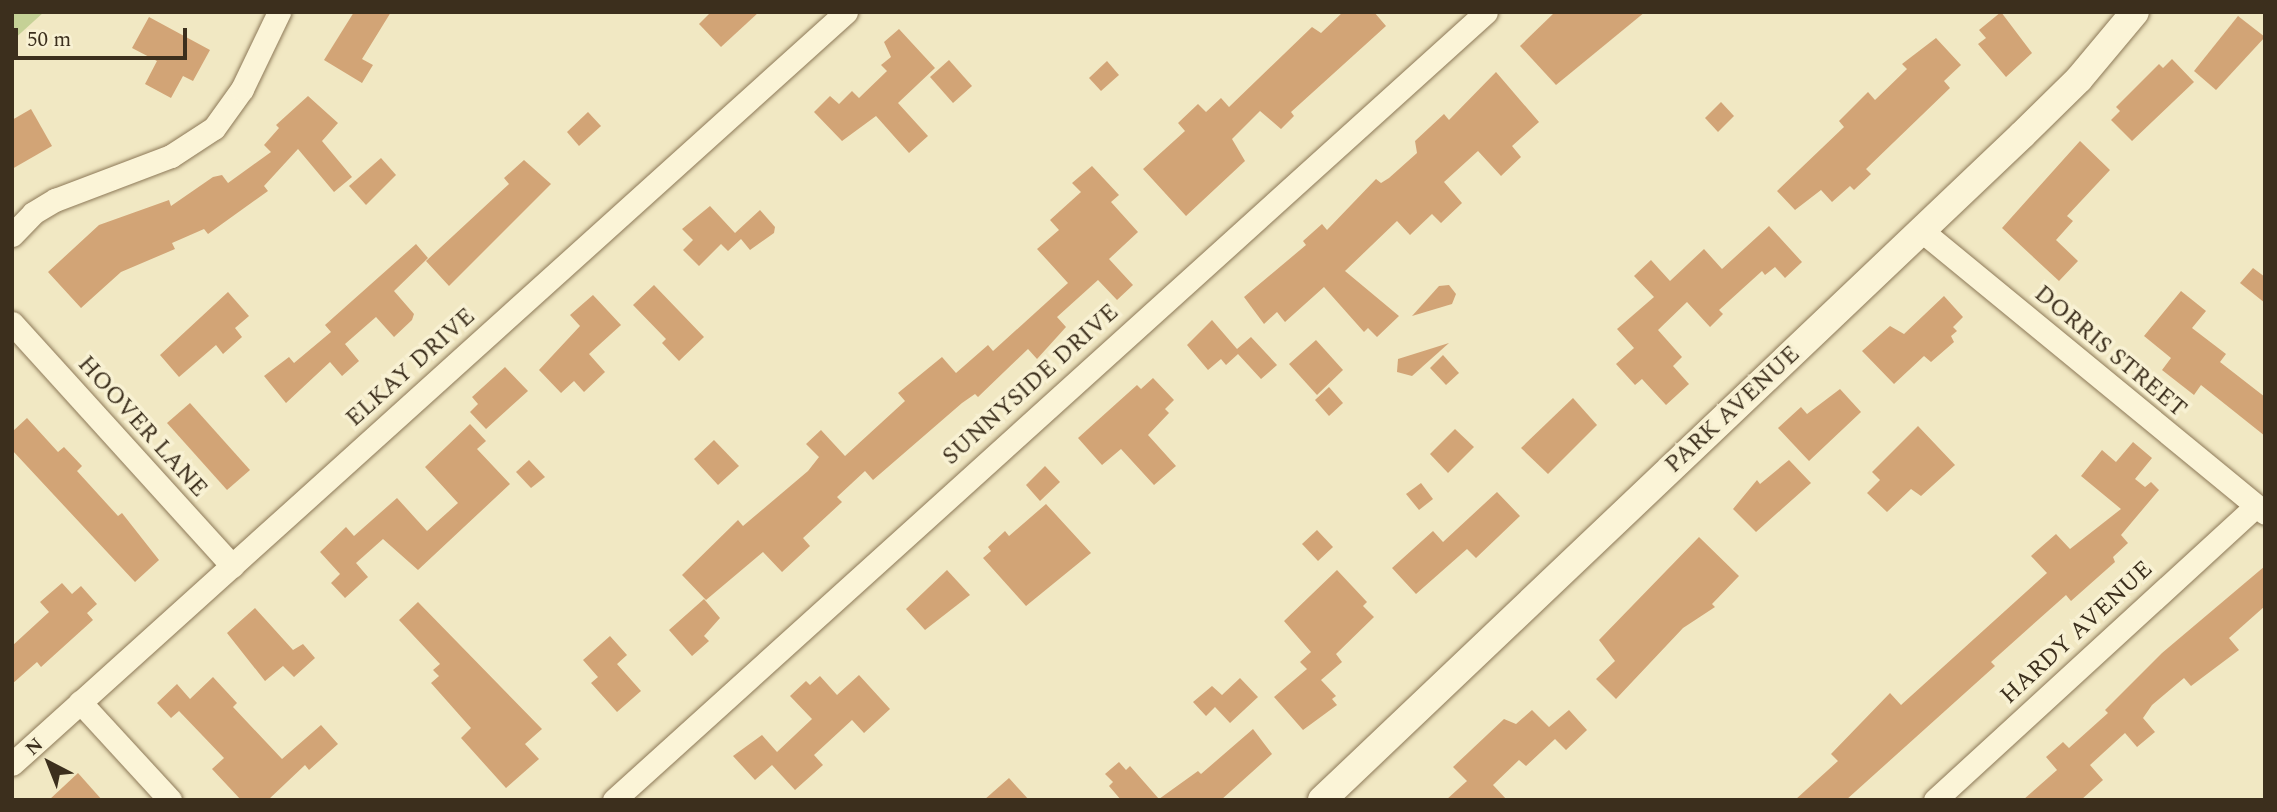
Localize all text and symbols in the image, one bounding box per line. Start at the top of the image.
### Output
scale bar [18,14,191,58]
text: 50 m [27,24,71,56]
street label: DORRIS STREET [2028,280,2192,424]
street label: SUNNYSIDE DRIVE [937,298,1125,472]
street label: ELKAY DRIVE [341,303,481,433]
street label: PARK AVENUE [1660,340,1806,480]
street label: HOOVER LANE [71,350,213,504]
street label: HARDY AVENUE [1995,555,2159,711]
north arrow [14,728,84,798]
text: N [19,731,50,763]

